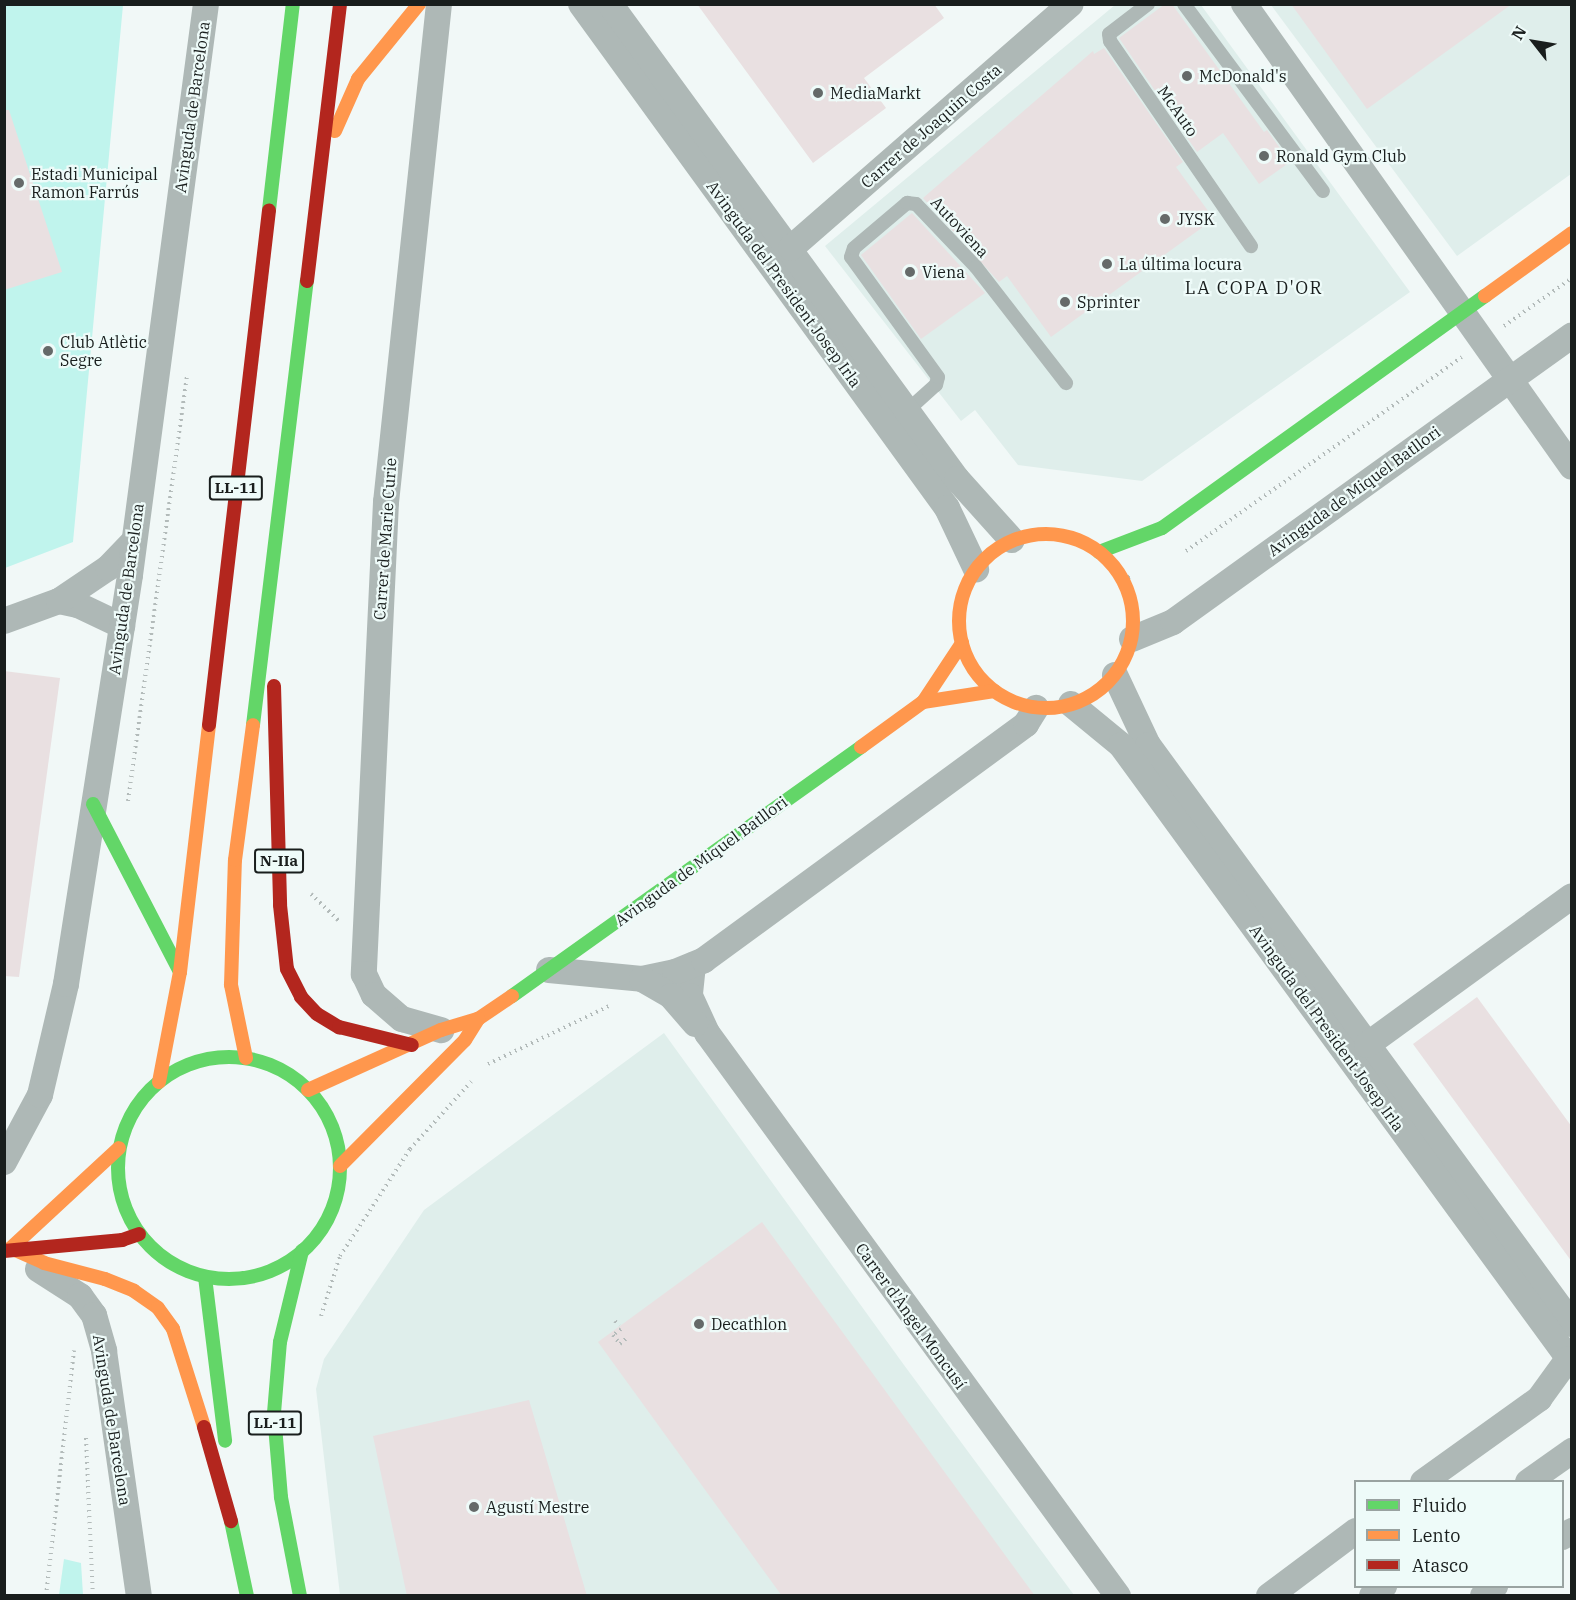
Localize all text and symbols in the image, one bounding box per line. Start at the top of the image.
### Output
north arrow [1504,12,1564,72]
street label: Avinguda de Barcelona [170,20,214,194]
text: N [1507,22,1530,43]
street label: Carrer de Joaquin Costa [857,60,1005,192]
place label: McDonald's [1199,66,1287,86]
marker: McDonald's [1180,69,1194,83]
street label: McAuto [1154,82,1202,140]
place label: MediaMarkt [830,83,921,103]
marker: MediaMarkt [811,86,825,100]
place label: Ronald Gym Club [1276,146,1406,166]
marker: Ronald Gym Club [1257,149,1271,163]
place label: Estadi Municipal Ramon Farrús [31,164,158,202]
marker: Estadi Municipal Ramon Farrús [12,176,26,190]
street label: Avinguda del President Josep Irla [703,177,865,391]
street label: Autoviena [927,193,993,261]
place label: JYSK [1177,209,1215,229]
marker: JYSK [1158,212,1172,226]
place label: La última locura [1119,254,1242,274]
marker: La última locura [1100,257,1114,271]
place label: Viena [922,262,965,282]
marker: Viena [903,265,917,279]
district label: LA COPA D'OR [1185,277,1323,299]
place label: Sprinter [1077,292,1140,312]
marker: Sprinter [1058,295,1072,309]
place label: Club Atlètic Segre [60,332,147,370]
marker: Club Atlètic Segre [41,344,55,358]
street label: Avinguda de Miquel Batllori [1264,422,1444,560]
street label: Carrer de Marie Curie [370,457,400,621]
road number: LL-11 [208,476,264,500]
street label: Avinguda de Barcelona [104,502,148,676]
street label: Avinguda de Miquel Batllori [611,792,791,930]
road number: N-IIa [254,849,304,873]
street label: Avinguda del President Josep Irla [1246,921,1408,1135]
street label: Carrer d'Àngel Moncusí [852,1239,970,1393]
place label: Decathlon [711,1314,787,1334]
marker: Decathlon [692,1317,706,1331]
street label: Avinguda de Barcelona [89,1333,135,1507]
road number: LL-11 [246,1411,304,1435]
legend [1354,1480,1564,1588]
text: Fluido [1412,1494,1467,1517]
place label: Agustí Mestre [486,1497,589,1517]
marker: Agustí Mestre [467,1500,481,1514]
text: Lento [1412,1524,1460,1547]
text: Atasco [1412,1554,1468,1577]

